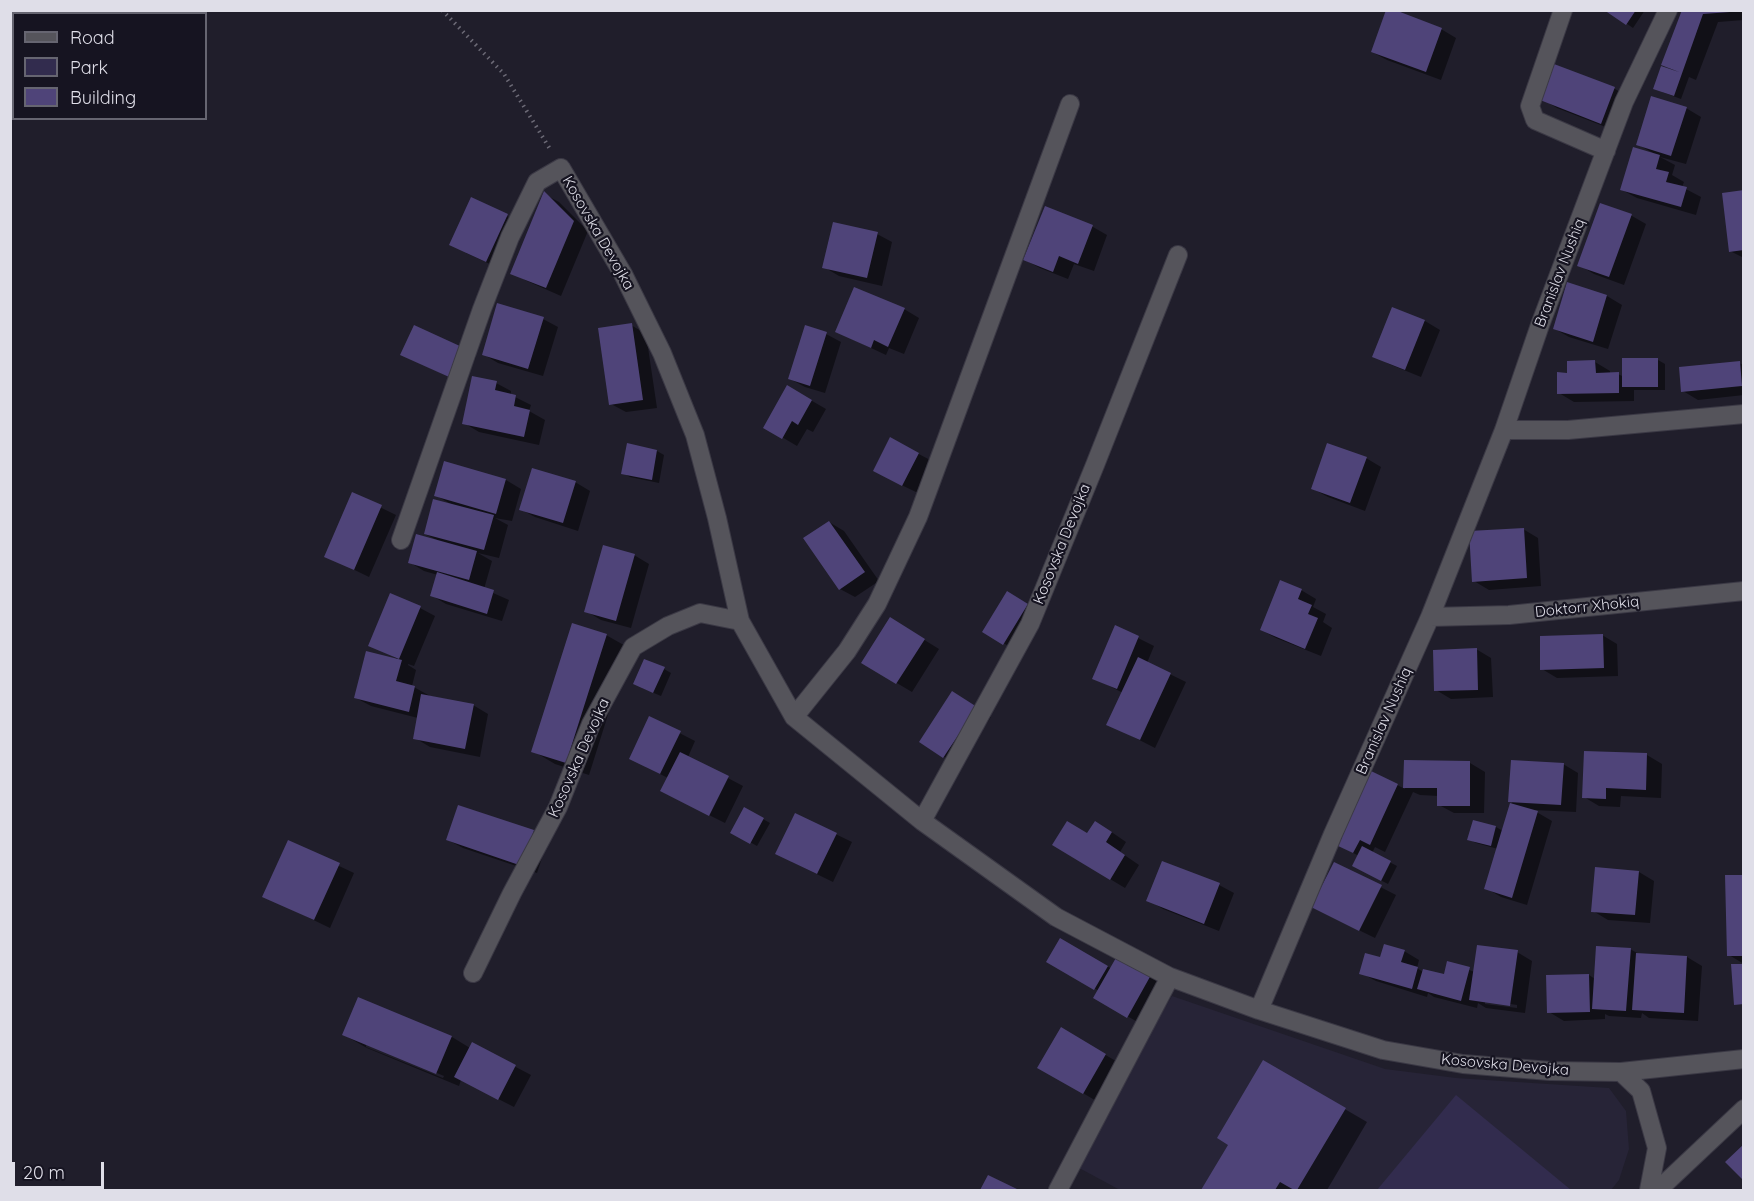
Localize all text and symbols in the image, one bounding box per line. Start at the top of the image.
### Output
legend [12,12,207,120]
text: Road [70,26,115,49]
text: Park [70,56,108,79]
text: Building [70,86,136,109]
street label: Kosovska Devojka [558,173,638,293]
street label: Branislav Nushiq [1531,216,1589,330]
street label: Kosovska Devojka [1030,481,1094,607]
street label: Doktorr Xhokiq [1534,593,1640,621]
street label: Branislav Nushiq [1352,665,1416,777]
street label: Kosovska Devojka [545,696,613,820]
street label: Kosovska Devojka [1440,1050,1570,1080]
scale bar [15,1150,106,1188]
text: 20 m [23,1161,65,1184]

